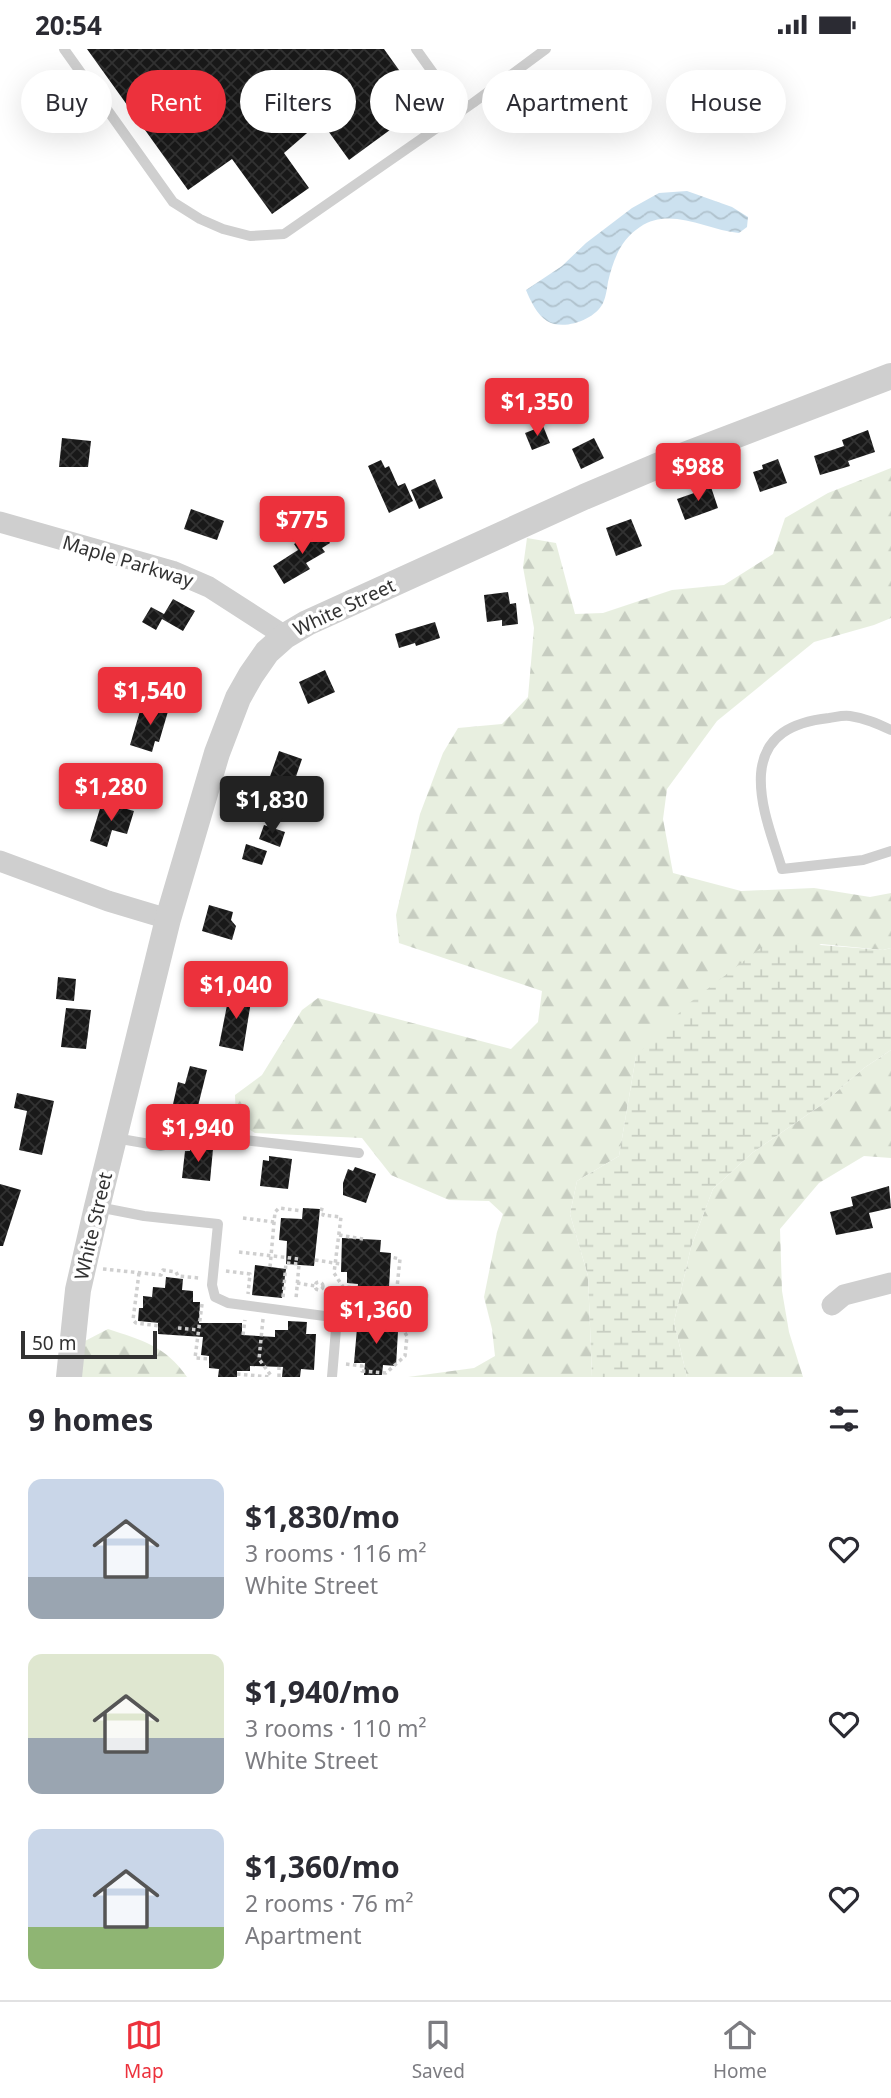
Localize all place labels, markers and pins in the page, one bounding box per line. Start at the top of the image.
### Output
pin: $1,350 [480,379,594,438]
pin: $988 [657,443,739,503]
pin: $775 [261,497,343,556]
pin: $1,540 [93,667,207,727]
pin: $1,280 [54,763,168,823]
pin: $1,830 [215,777,329,836]
pin: $1,040 [179,961,293,1021]
pin: $1,940 [141,1105,255,1164]
pin: $1,360 [319,1287,433,1346]

